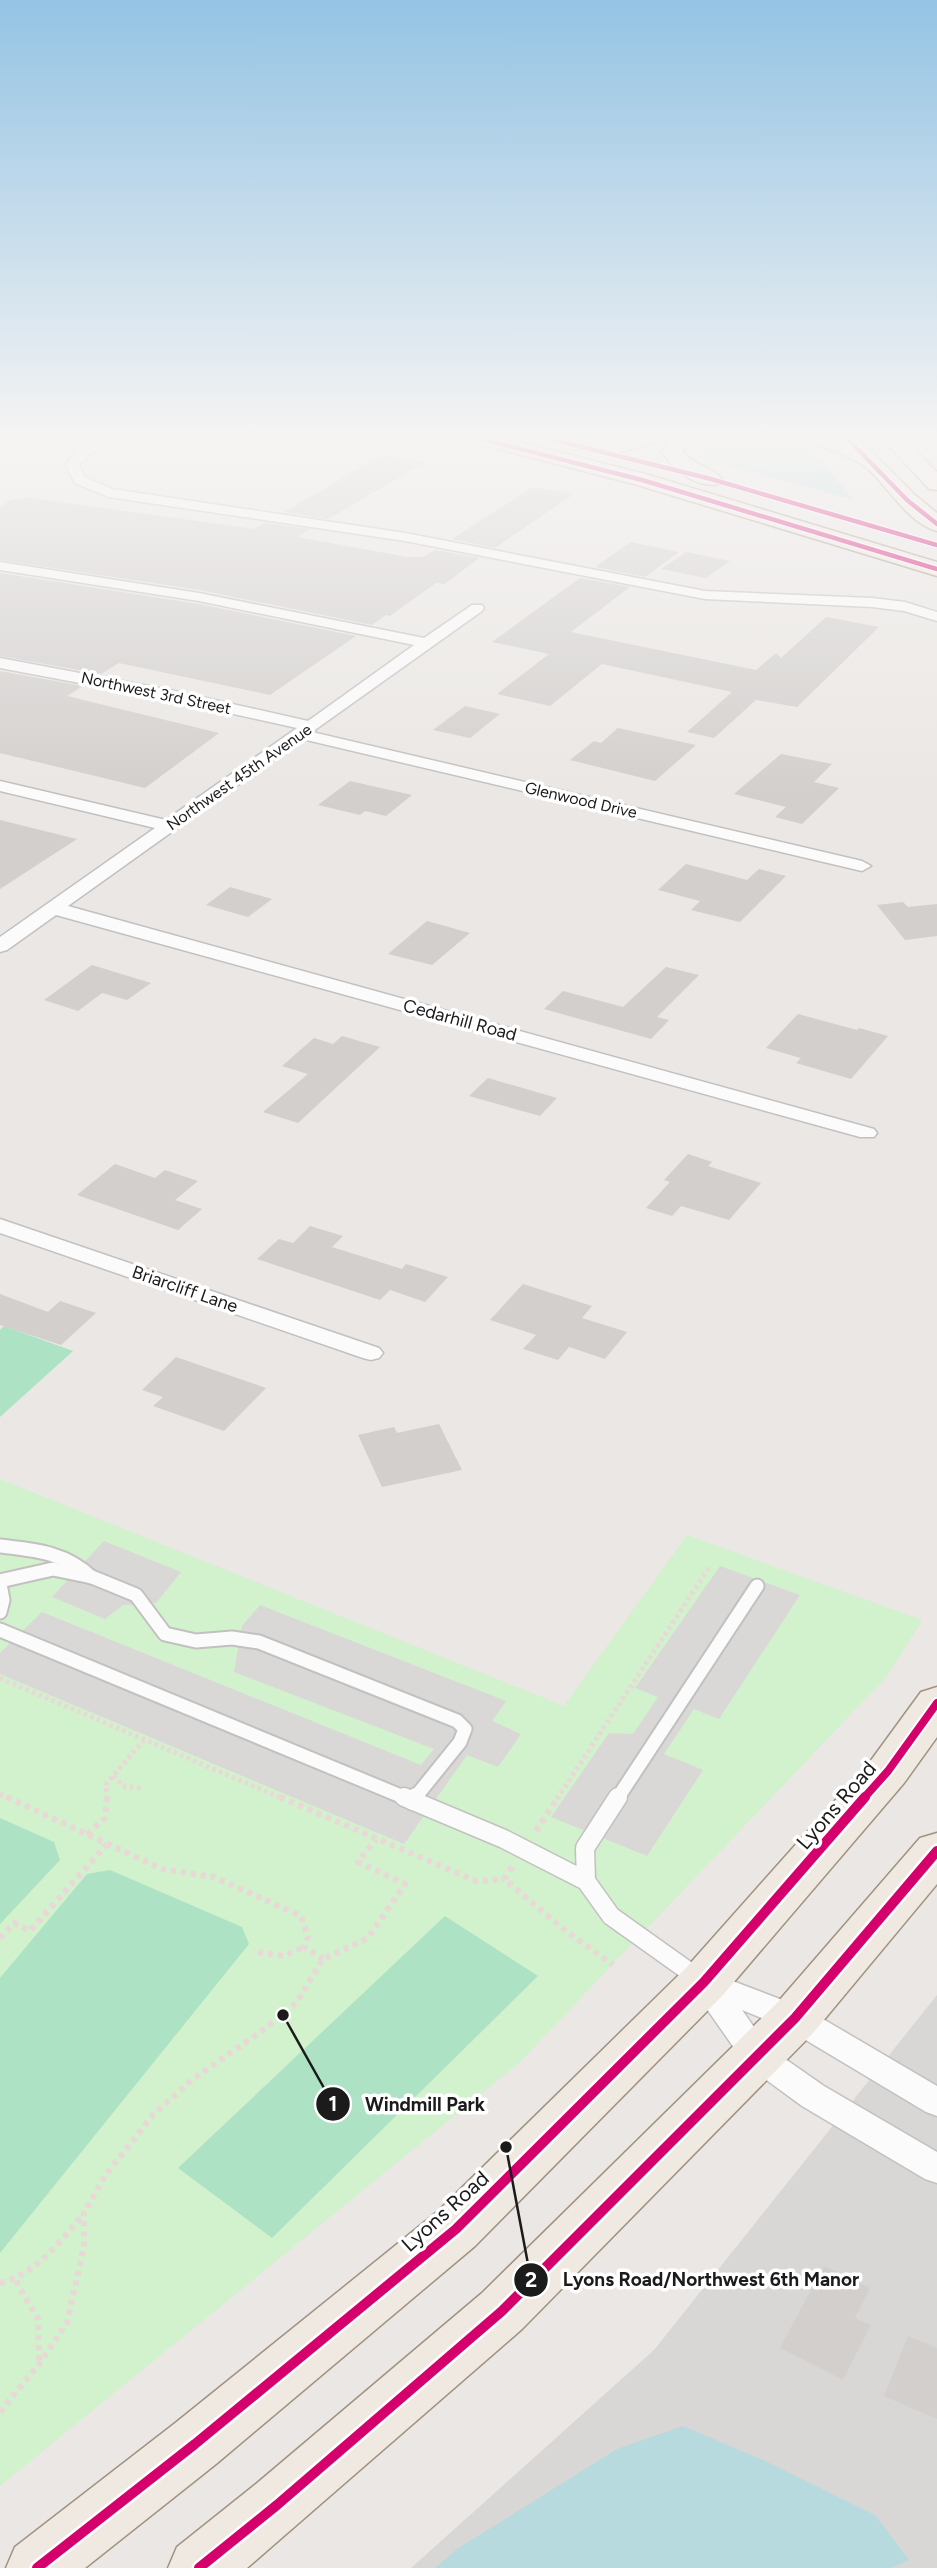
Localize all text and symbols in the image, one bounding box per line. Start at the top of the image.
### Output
street label: Northwest 3rd Street [79,668,233,718]
street label: Northwest 45th Avenue [163,720,315,834]
street label: Glenwood Drive [523,778,639,822]
street label: Cedarhill Road [401,994,519,1046]
street label: Briarcliff Lane [129,1261,241,1317]
street label: Lyons Road [791,1756,881,1854]
callout: Windmill Park [316,2084,499,2124]
text: 1 [329,2091,337,2116]
text: Windmill Park [365,2093,486,2116]
street label: Lyons Road [396,2165,494,2257]
callout: Lyons Road/Northwest 6th Manor [514,2260,873,2300]
text: 2 [525,2267,537,2292]
text: Lyons Road/Northwest 6th Manor [563,2268,859,2291]

